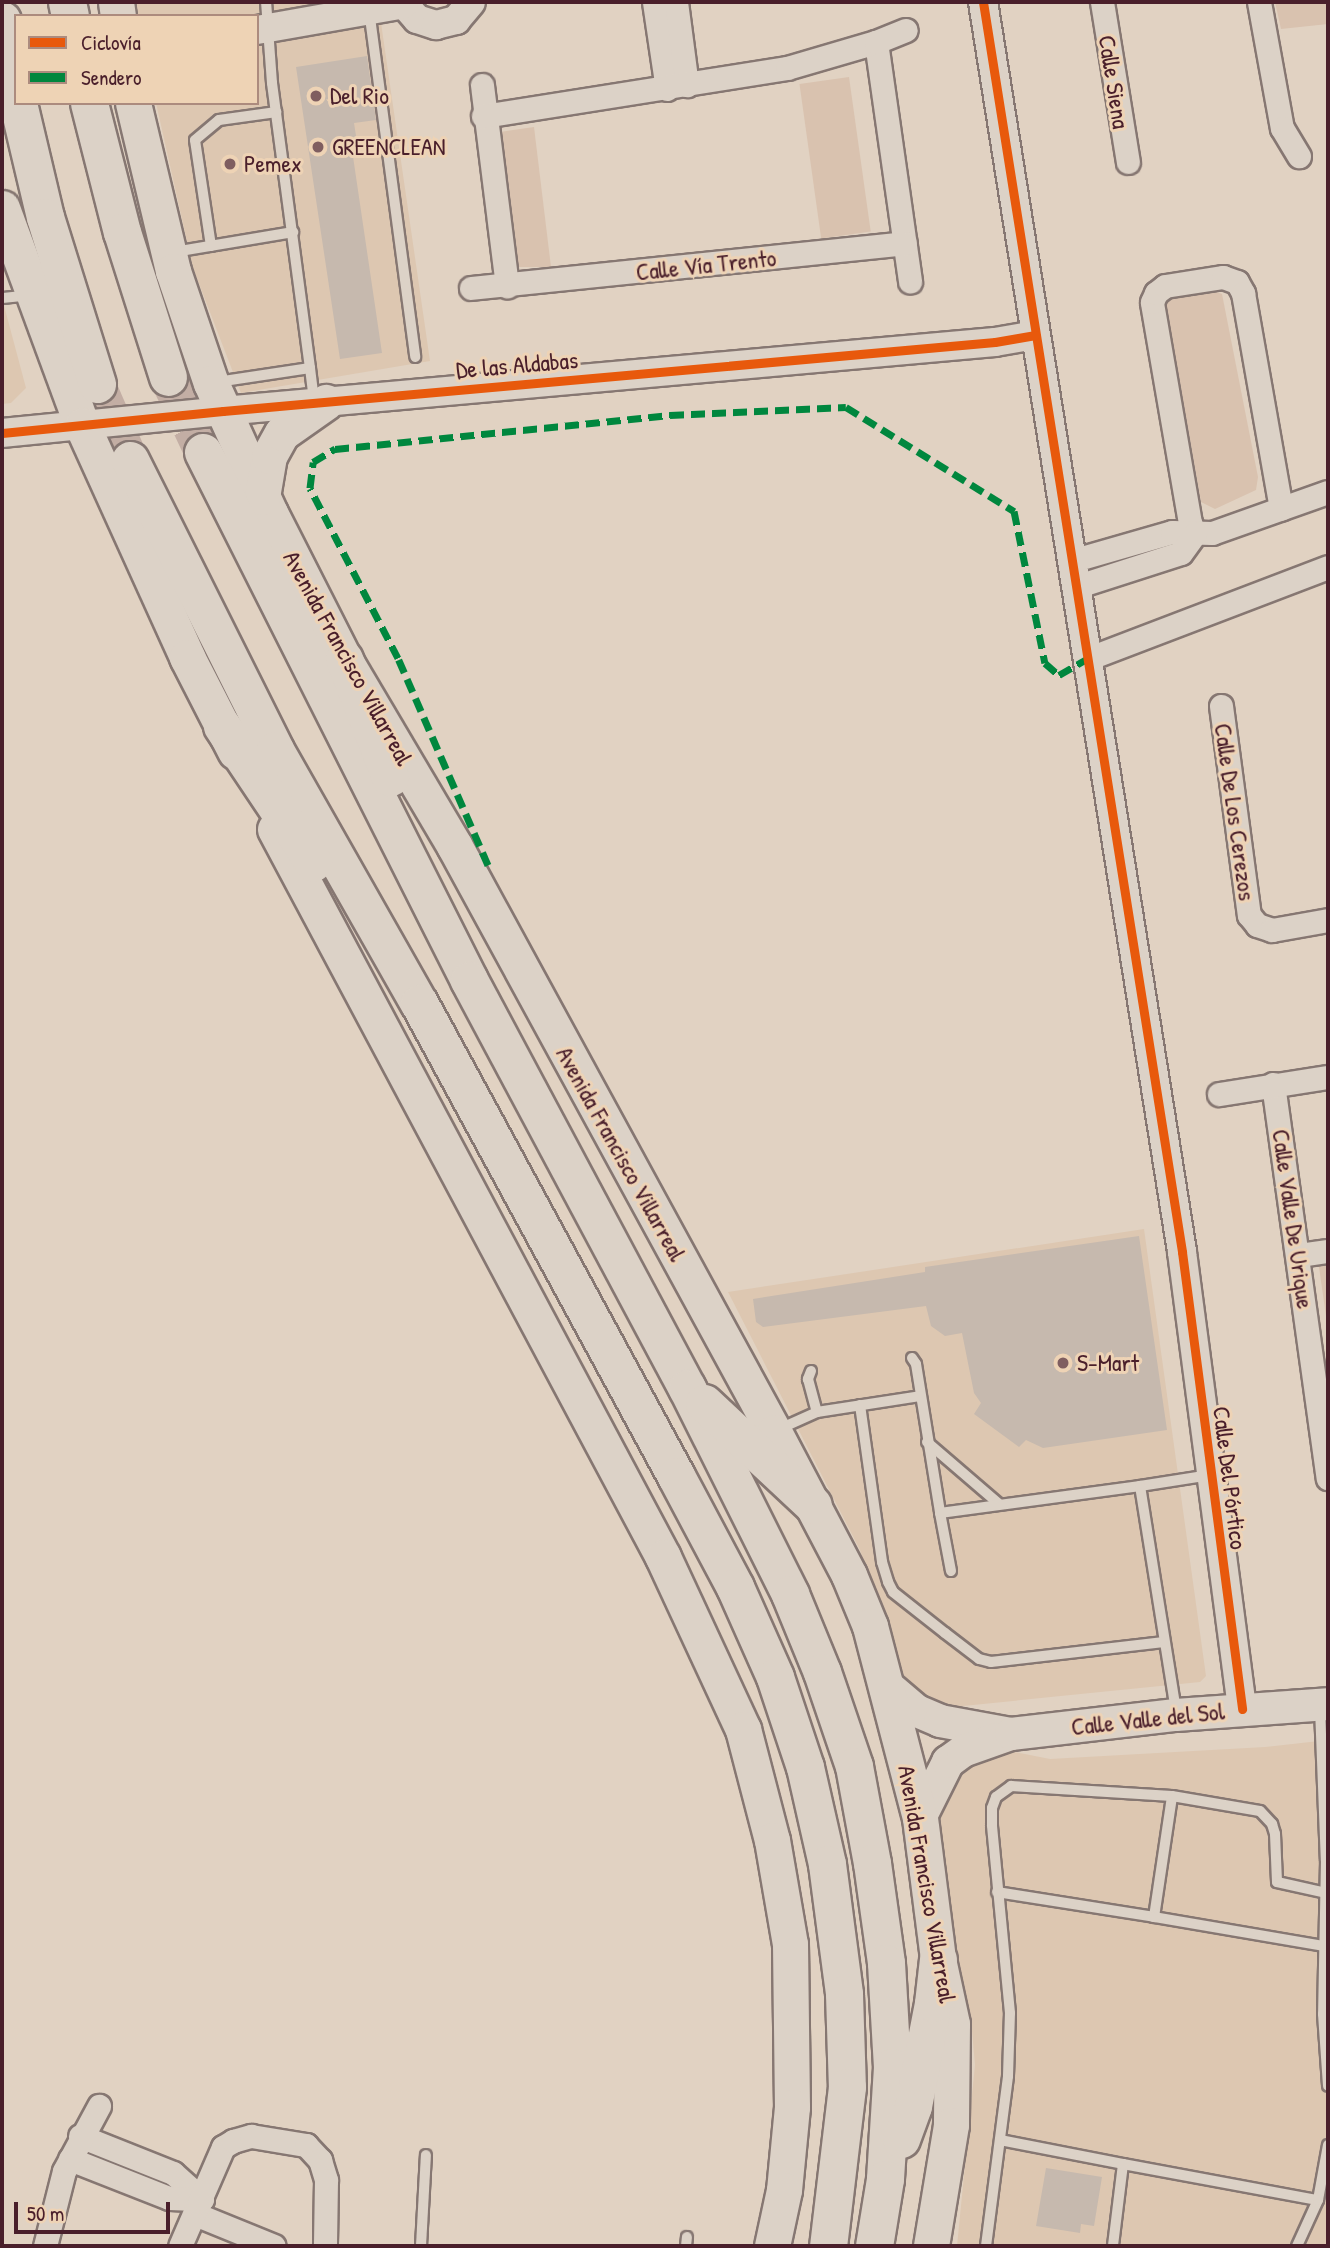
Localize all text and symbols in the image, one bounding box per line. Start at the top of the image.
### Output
legend [14,14,259,105]
text: Ciclovía [81,28,141,57]
street label: Calle Siena [1092,33,1136,131]
text: Sendero [81,63,142,92]
place label: Del Rio [330,82,389,110]
marker: Del Rio [308,88,324,104]
place label: GREENCLEAN [332,133,446,161]
marker: GREENCLEAN [310,139,326,155]
place label: Pemex [244,150,302,178]
marker: Pemex [222,156,238,172]
street label: Calle Vía Trento [635,243,777,287]
street label: De las Aldabas [455,345,579,385]
street label: Avenida Francisco Villarreal [277,546,419,770]
street label: Calle De Los Cerezos [1208,722,1262,902]
street label: Avenida Francisco Villarreal [550,1042,692,1266]
street label: Calle Valle De Urique [1266,1127,1320,1311]
place label: S-Mart [1077,1349,1139,1377]
marker: S-Mart [1055,1355,1071,1371]
street label: Calle Del Pórtico [1207,1405,1253,1551]
street label: Calle Valle del Sol [1070,1697,1226,1741]
street label: Avenida Francisco Villarreal [892,1763,962,2005]
scale bar [18,2188,173,2232]
text: 50 m [27,2199,64,2228]

